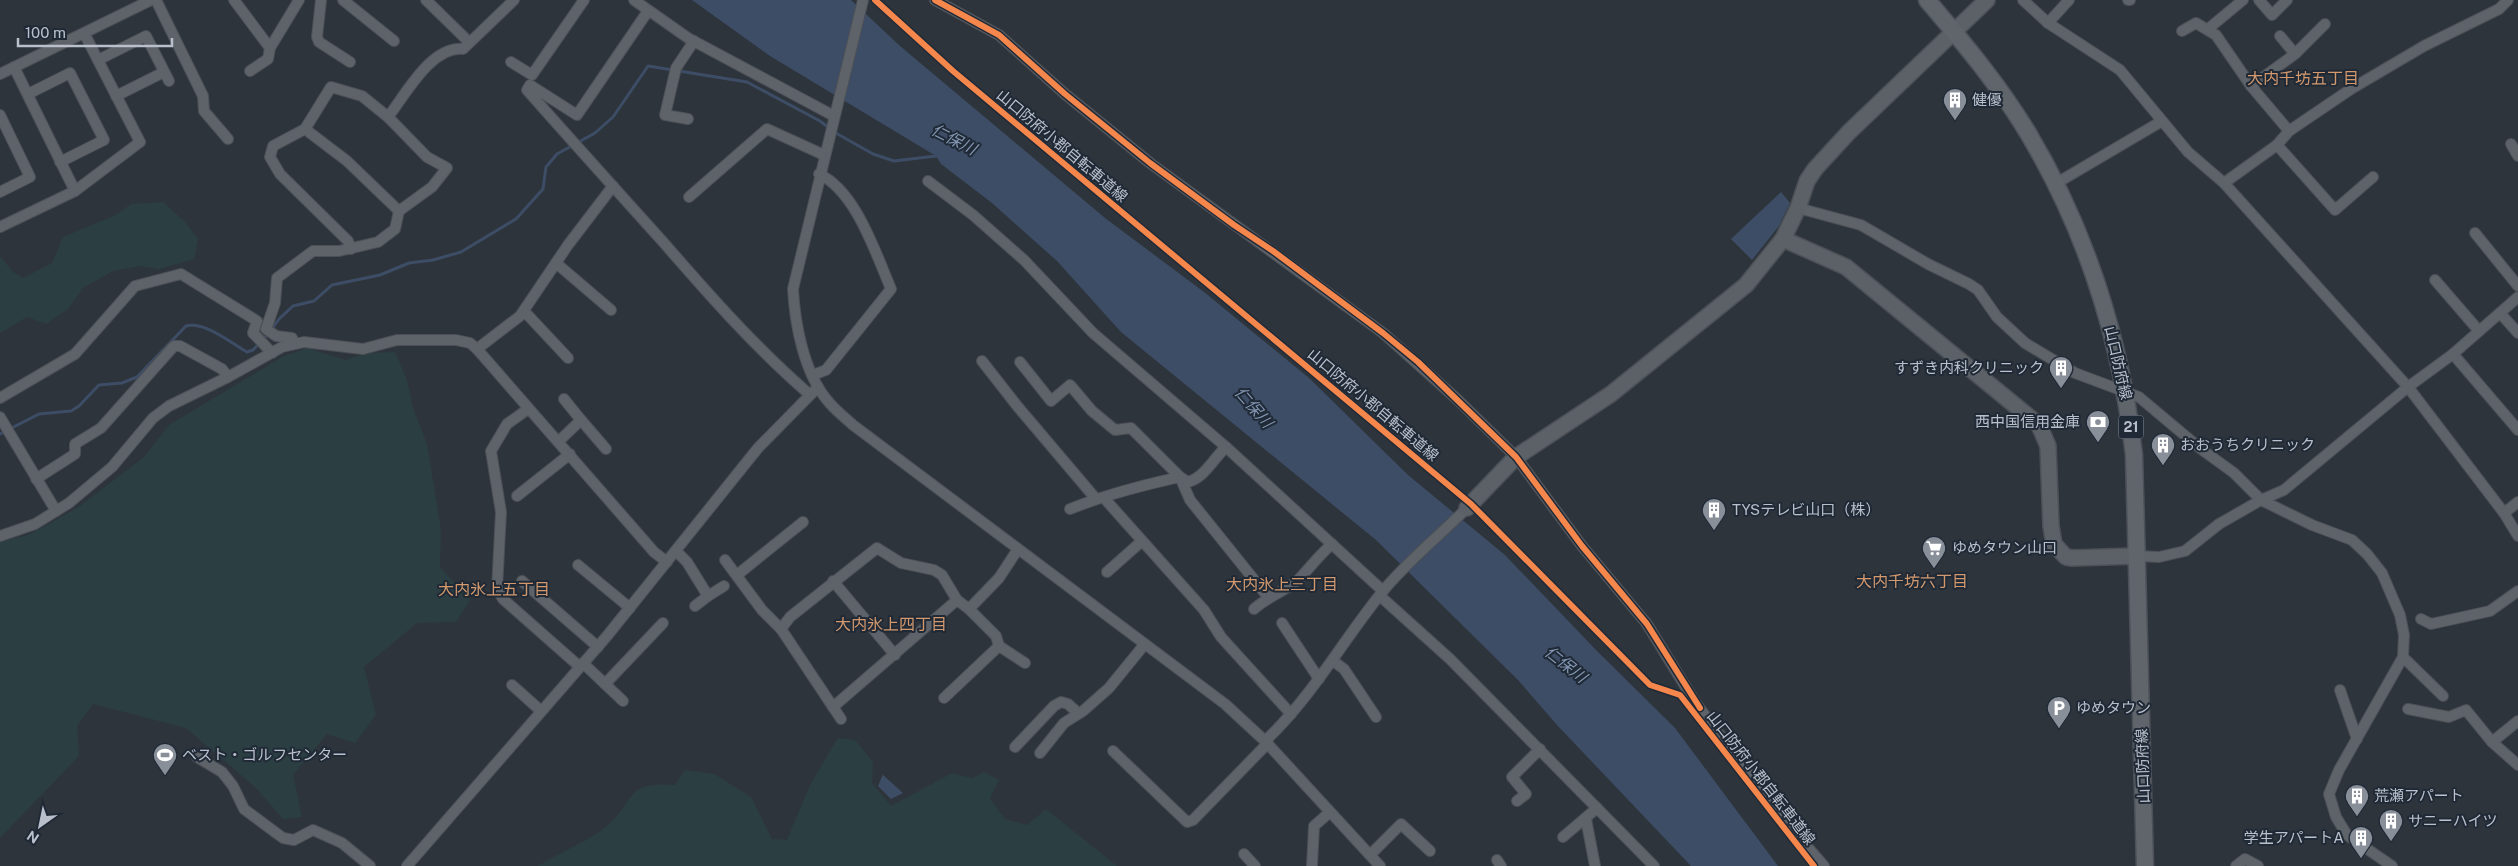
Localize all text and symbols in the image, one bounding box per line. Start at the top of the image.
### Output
scale bar [18,15,171,47]
text: 100 m [25,24,66,41]
district label: 大内千坊五丁目 [2247,69,2359,88]
street label: 山口防府小郡自転車道線 [994,86,1131,205]
building icon: 健優 [1942,87,1968,121]
place label: 健優 [1972,91,2002,108]
water label: 仁保川 [928,120,981,160]
street label: 山口防府線 [2102,324,2135,401]
street label: 山口防府小郡自転車道線 [1305,345,1442,464]
building icon: すずき内科クリニック [2048,355,2074,389]
place label: すずき内科クリニック [1894,359,2044,376]
water label: 仁保川 [1231,383,1278,433]
bank icon: 西中国信用金庫 [2085,409,2111,443]
place label: 西中国信用金庫 [1975,413,2080,430]
road number: 21 [2118,416,2144,438]
building icon: おおうちクリニック [2150,432,2176,466]
place label: おおうちクリニック [2180,436,2315,453]
building icon: TYSテレビ山口（株） [1701,497,1727,531]
place label: TYSテレビ山口（株） [1732,501,1880,518]
supermarket icon: ゆめタウン山口 [1921,535,1947,569]
place label: ゆめタウン山口 [1952,539,2057,556]
district label: 大内千坊六丁目 [1856,572,1968,591]
district label: 大内氷上三丁目 [1226,575,1338,594]
district label: 大内氷上五丁目 [438,580,550,599]
district label: 大内氷上四丁目 [835,615,947,634]
water label: 仁保川 [1541,642,1592,688]
parking icon: ゆめタウン [2046,695,2072,729]
place label: ゆめタウン [2076,699,2151,716]
street label: 山口防府小郡自転車道線 [1704,707,1819,848]
street label: 山口防府線 [2133,728,2152,804]
sports icon: ベスト・ゴルフセンター [152,742,178,776]
place label: ベスト・ゴルフセンター [182,746,347,763]
building icon: 荒瀬アパート [2344,783,2370,817]
place label: 荒瀬アパート [2374,787,2464,804]
north arrow [15,801,65,851]
building icon: サニーハイツ [2378,808,2404,842]
place label: サニーハイツ [2408,812,2497,829]
building icon: 学生アパートA [2348,825,2374,859]
text: N [24,827,42,847]
place label: 学生アパートA [2244,829,2344,846]

